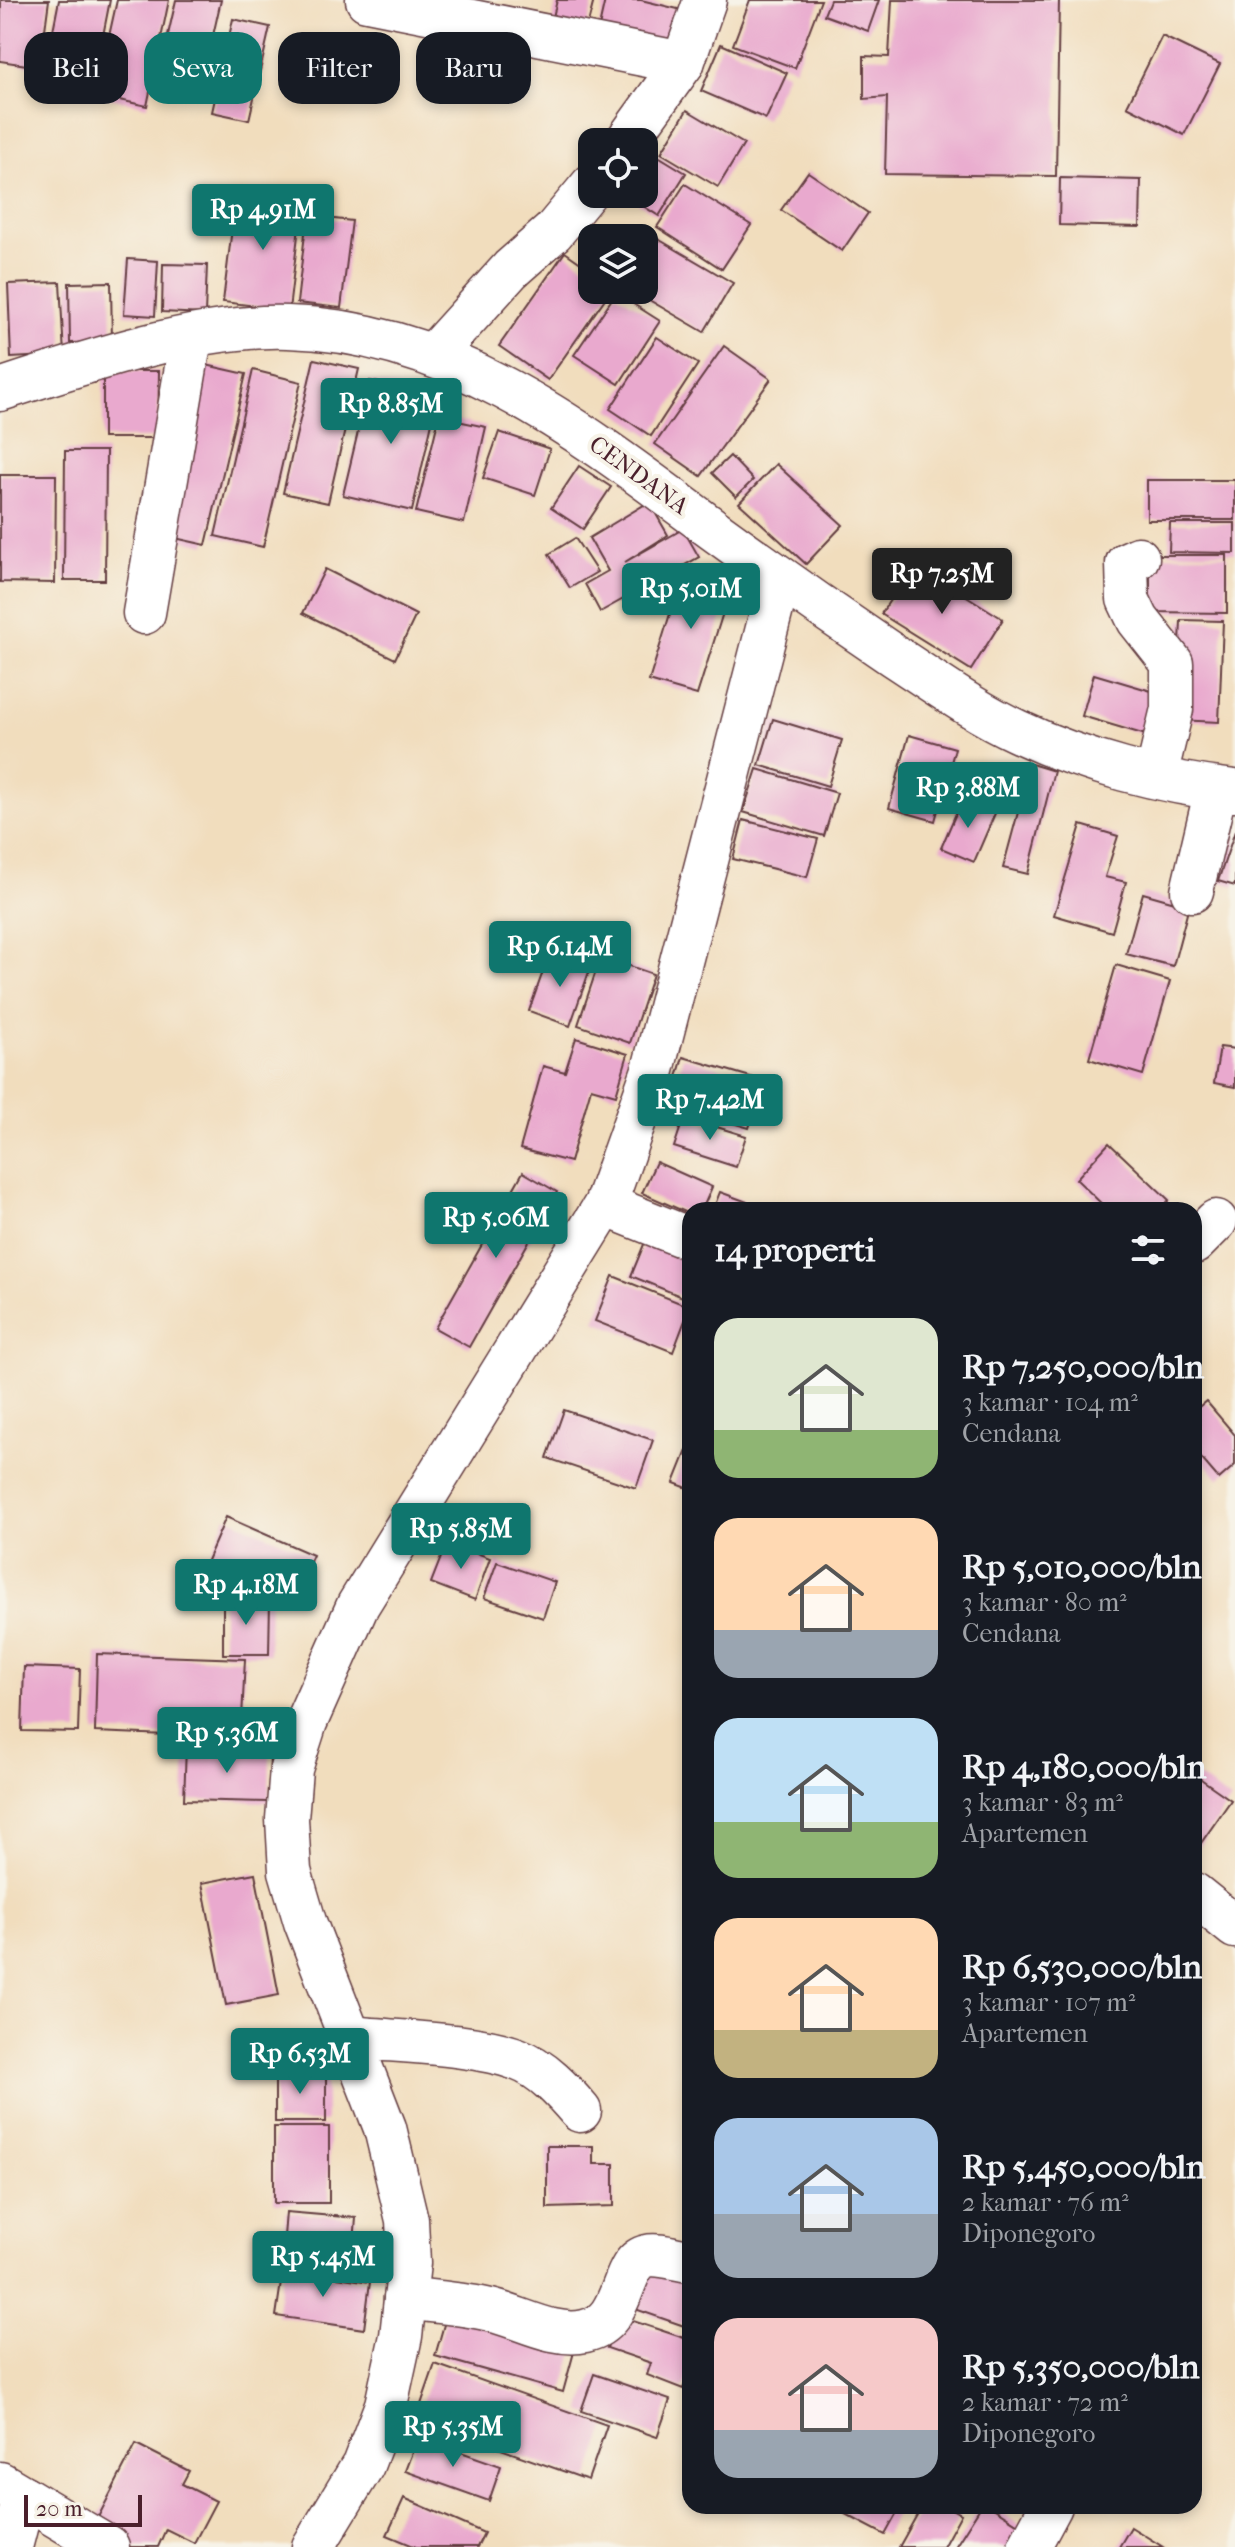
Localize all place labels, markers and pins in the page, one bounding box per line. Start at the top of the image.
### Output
pin: Rp 4.91M [180,184,346,252]
pin: Rp 8.85M [308,378,474,446]
pin: Rp 7.25M [859,548,1025,616]
pin: Rp 5.01M [608,563,774,631]
pin: Rp 3.88M [885,762,1051,830]
pin: Rp 6.14M [477,921,643,989]
pin: Rp 7.42M [627,1074,793,1142]
pin: Rp 5.06M [413,1192,579,1260]
pin: Rp 5.85M [378,1503,544,1571]
pin: Rp 4.18M [163,1559,329,1627]
pin: Rp 5.36M [144,1707,310,1775]
pin: Rp 6.53M [217,2028,383,2096]
pin: Rp 5.45M [240,2231,406,2299]
pin: Rp 5.35M [370,2401,536,2469]

